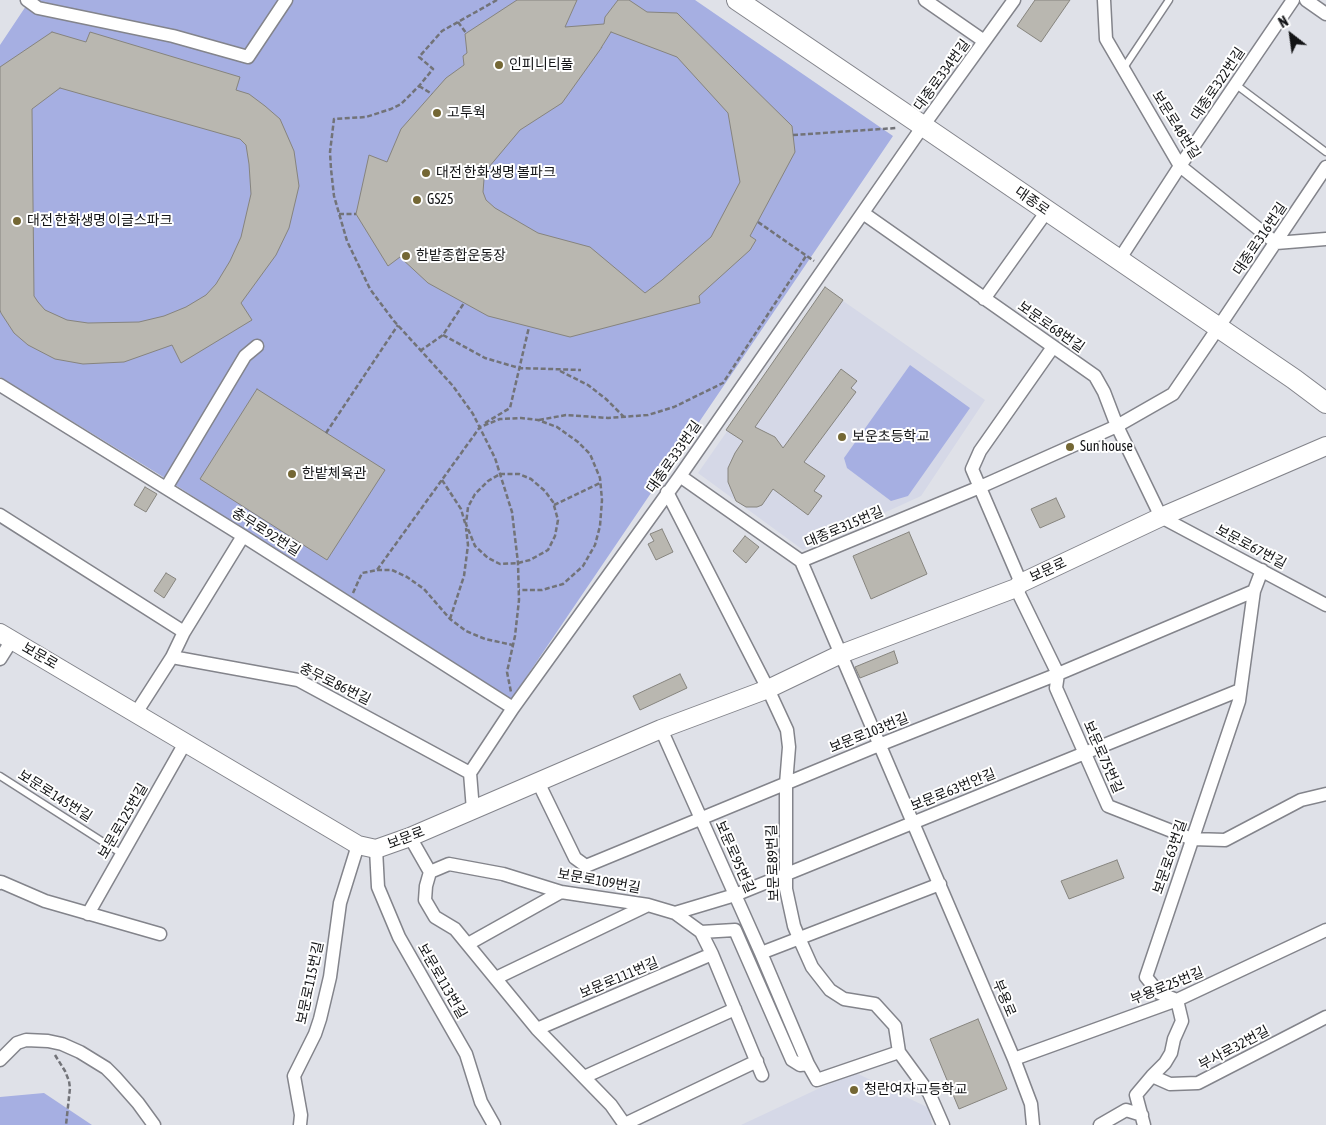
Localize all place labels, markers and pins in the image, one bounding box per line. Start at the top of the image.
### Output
place label: 인피니티풀 [509,57,573,73]
marker: 인피니티풀 [493,59,505,71]
place label: 고투웍 [447,105,486,121]
marker: 고투웍 [431,107,443,119]
place label: 대전 한화생명 볼파크 [436,165,556,181]
marker: 대전 한화생명 볼파크 [420,167,432,179]
place label: GS25 [427,192,453,208]
marker: GS25 [411,194,423,206]
place label: 대전 한화생명 이글스파크 [27,213,173,229]
marker: 대전 한화생명 이글스파크 [11,215,23,227]
place label: 한밭종합운동장 [416,248,506,264]
marker: 한밭종합운동장 [400,250,412,262]
place label: 보운초등학교 [852,429,929,445]
marker: 보운초등학교 [836,431,848,443]
place label: Sun house [1080,439,1133,455]
marker: Sun house [1064,441,1076,453]
place label: 한밭체육관 [302,466,366,482]
marker: 한밭체육관 [286,468,298,480]
place label: 청란여자고등학교 [864,1082,967,1098]
marker: 청란여자고등학교 [848,1084,860,1096]

